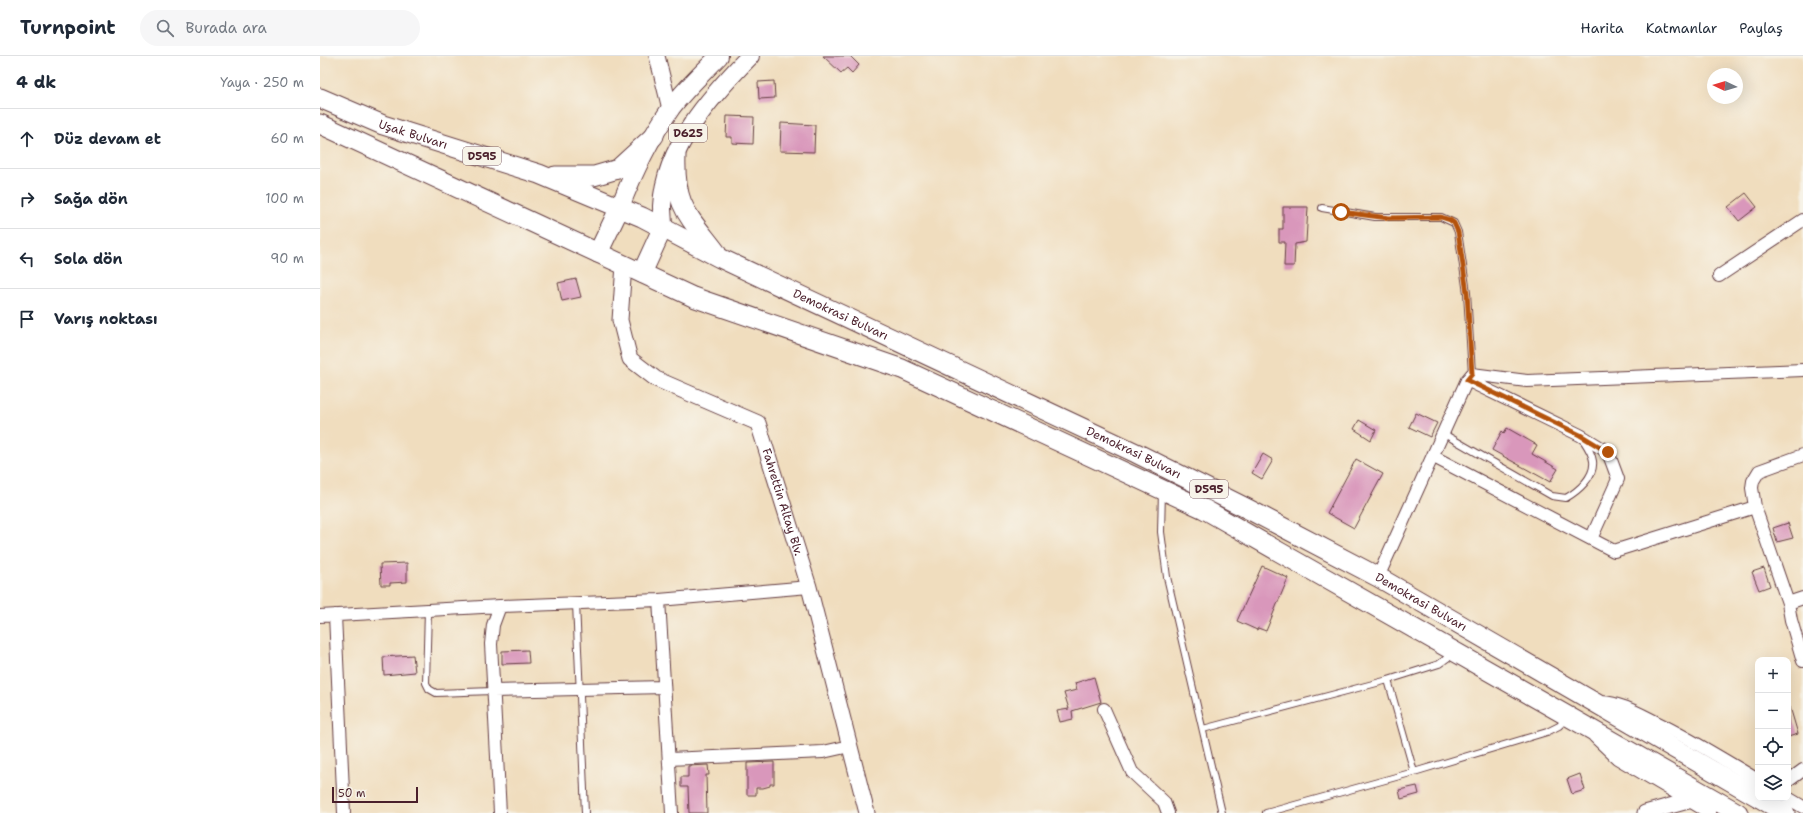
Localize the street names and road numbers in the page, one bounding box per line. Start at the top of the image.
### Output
street label: Uşak Bulvarı [376,116,450,153]
road number: D625 [669,124,707,142]
road number: D595 [463,147,501,165]
street label: Demokrasi Bulvarı [790,285,891,344]
street label: Demokrasi Bulvarı [1084,423,1184,482]
street label: Fahrettin Altay Blv. [758,446,807,558]
road number: D595 [1190,480,1228,498]
street label: Demokrasi Bulvarı [1372,569,1470,635]

